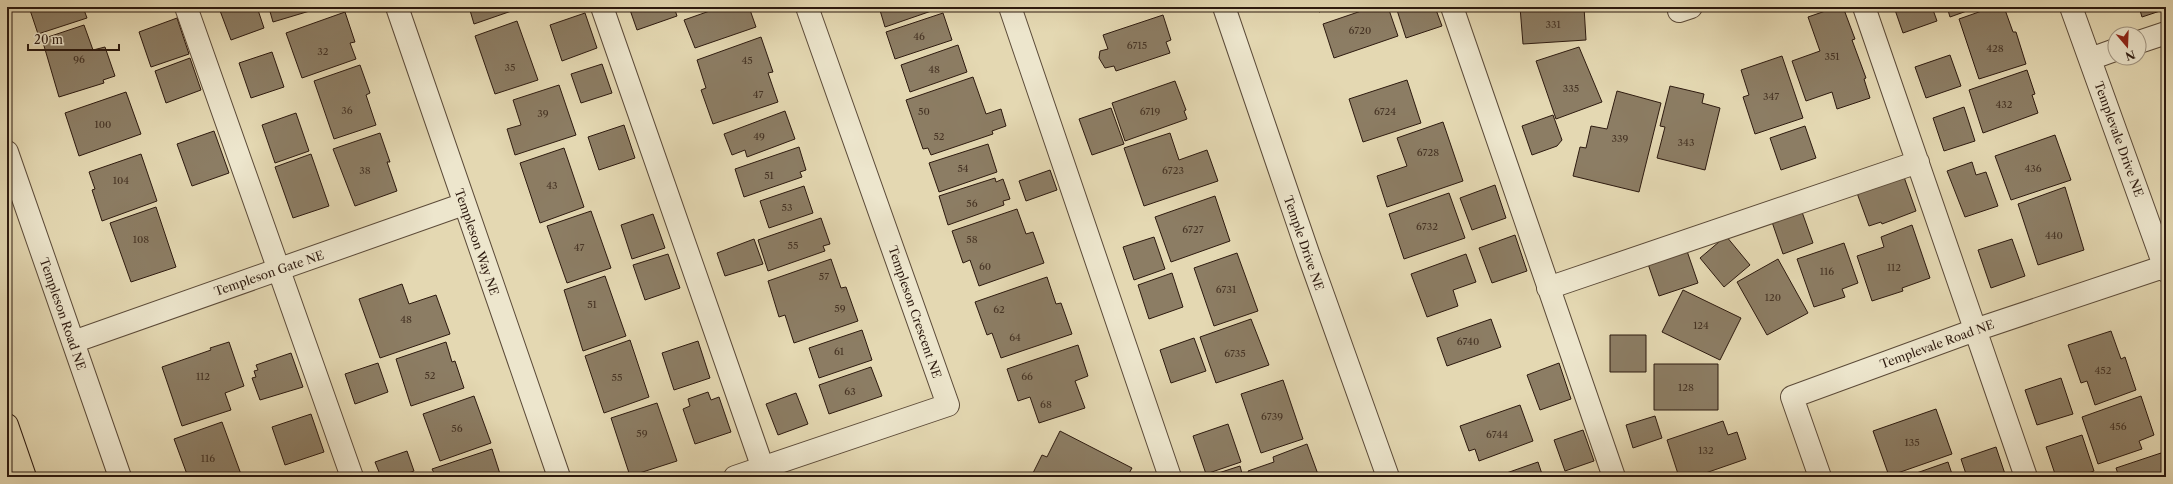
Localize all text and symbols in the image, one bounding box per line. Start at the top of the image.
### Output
house number: 331 [1545,18,1561,31]
house number: 6720 [1349,24,1371,37]
scale bar [28,26,119,52]
north arrow [2107,26,2147,66]
house number: 46 [913,30,925,43]
text: 20 m [34,32,63,47]
house number: 6715 [1127,39,1147,52]
house number: 428 [1986,42,2004,55]
house number: 32 [317,45,329,58]
text: N [2123,47,2137,64]
house number: 351 [1824,50,1840,63]
house number: 96 [73,53,85,66]
house number: 45 [741,54,753,67]
house number: 35 [505,61,515,74]
house number: 48 [928,63,940,76]
street label: Templevale Drive NE [2091,79,2147,199]
house number: 335 [1563,82,1579,95]
house number: 47 [753,88,763,101]
house number: 347 [1763,90,1779,103]
house number: 432 [1995,98,2013,111]
house number: 36 [341,104,353,117]
house number: 50 [918,105,930,118]
house number: 6719 [1140,105,1160,118]
house number: 6724 [1374,105,1396,118]
house number: 39 [537,107,549,120]
house number: 100 [95,118,111,131]
house number: 49 [753,130,765,143]
house number: 52 [933,130,945,143]
house number: 339 [1612,132,1629,145]
house number: 343 [1678,136,1694,149]
house number: 6728 [1417,146,1439,159]
house number: 54 [957,162,969,175]
house number: 436 [2024,162,2042,175]
house number: 38 [359,164,371,177]
house number: 6723 [1162,164,1184,177]
house number: 51 [764,169,775,182]
house number: 104 [113,174,129,187]
house number: 43 [546,179,558,192]
street label: Templeson Way NE [452,187,502,297]
street label: Temple Drive NE [1281,194,1327,292]
house number: 56 [966,197,978,210]
house number: 53 [782,201,792,214]
house number: 6732 [1416,220,1438,233]
house number: 6727 [1182,223,1204,236]
house number: 440 [2045,229,2063,242]
house number: 108 [133,233,149,246]
house number: 58 [966,233,978,246]
house number: 55 [788,239,798,252]
house number: 47 [574,241,584,254]
street label: Templeson Crescent NE [885,244,945,380]
street label: Templeson Gate NE [212,247,326,299]
street label: Templeson Road NE [37,256,89,372]
house number: 60 [979,260,991,273]
house number: 112 [1887,261,1901,274]
house number: 116 [1820,265,1834,278]
house number: 57 [819,270,829,283]
house number: 6731 [1216,283,1237,296]
house number: 120 [1765,291,1781,304]
house number: 51 [587,298,598,311]
house number: 59 [834,302,846,315]
house number: 62 [993,303,1005,316]
house number: 48 [400,313,412,326]
street label: Templevale Road NE [1878,316,1996,372]
house number: 124 [1693,319,1709,332]
house number: 64 [1009,331,1021,344]
house number: 6740 [1457,335,1479,348]
house number: 61 [834,345,845,358]
house number: 6735 [1224,347,1246,360]
house number: 452 [2095,364,2112,377]
house number: 52 [424,369,436,382]
house number: 112 [196,370,210,383]
house number: 66 [1021,370,1033,383]
house number: 55 [612,371,622,384]
house number: 128 [1678,381,1694,394]
house number: 63 [844,385,856,398]
house number: 68 [1040,398,1052,411]
house number: 6739 [1261,410,1283,423]
house number: 456 [2109,420,2127,433]
house number: 56 [451,422,463,435]
house number: 59 [636,427,648,440]
house number: 6744 [1486,428,1508,441]
house number: 135 [1904,436,1920,449]
house number: 132 [1698,444,1714,457]
house number: 116 [201,452,215,465]

